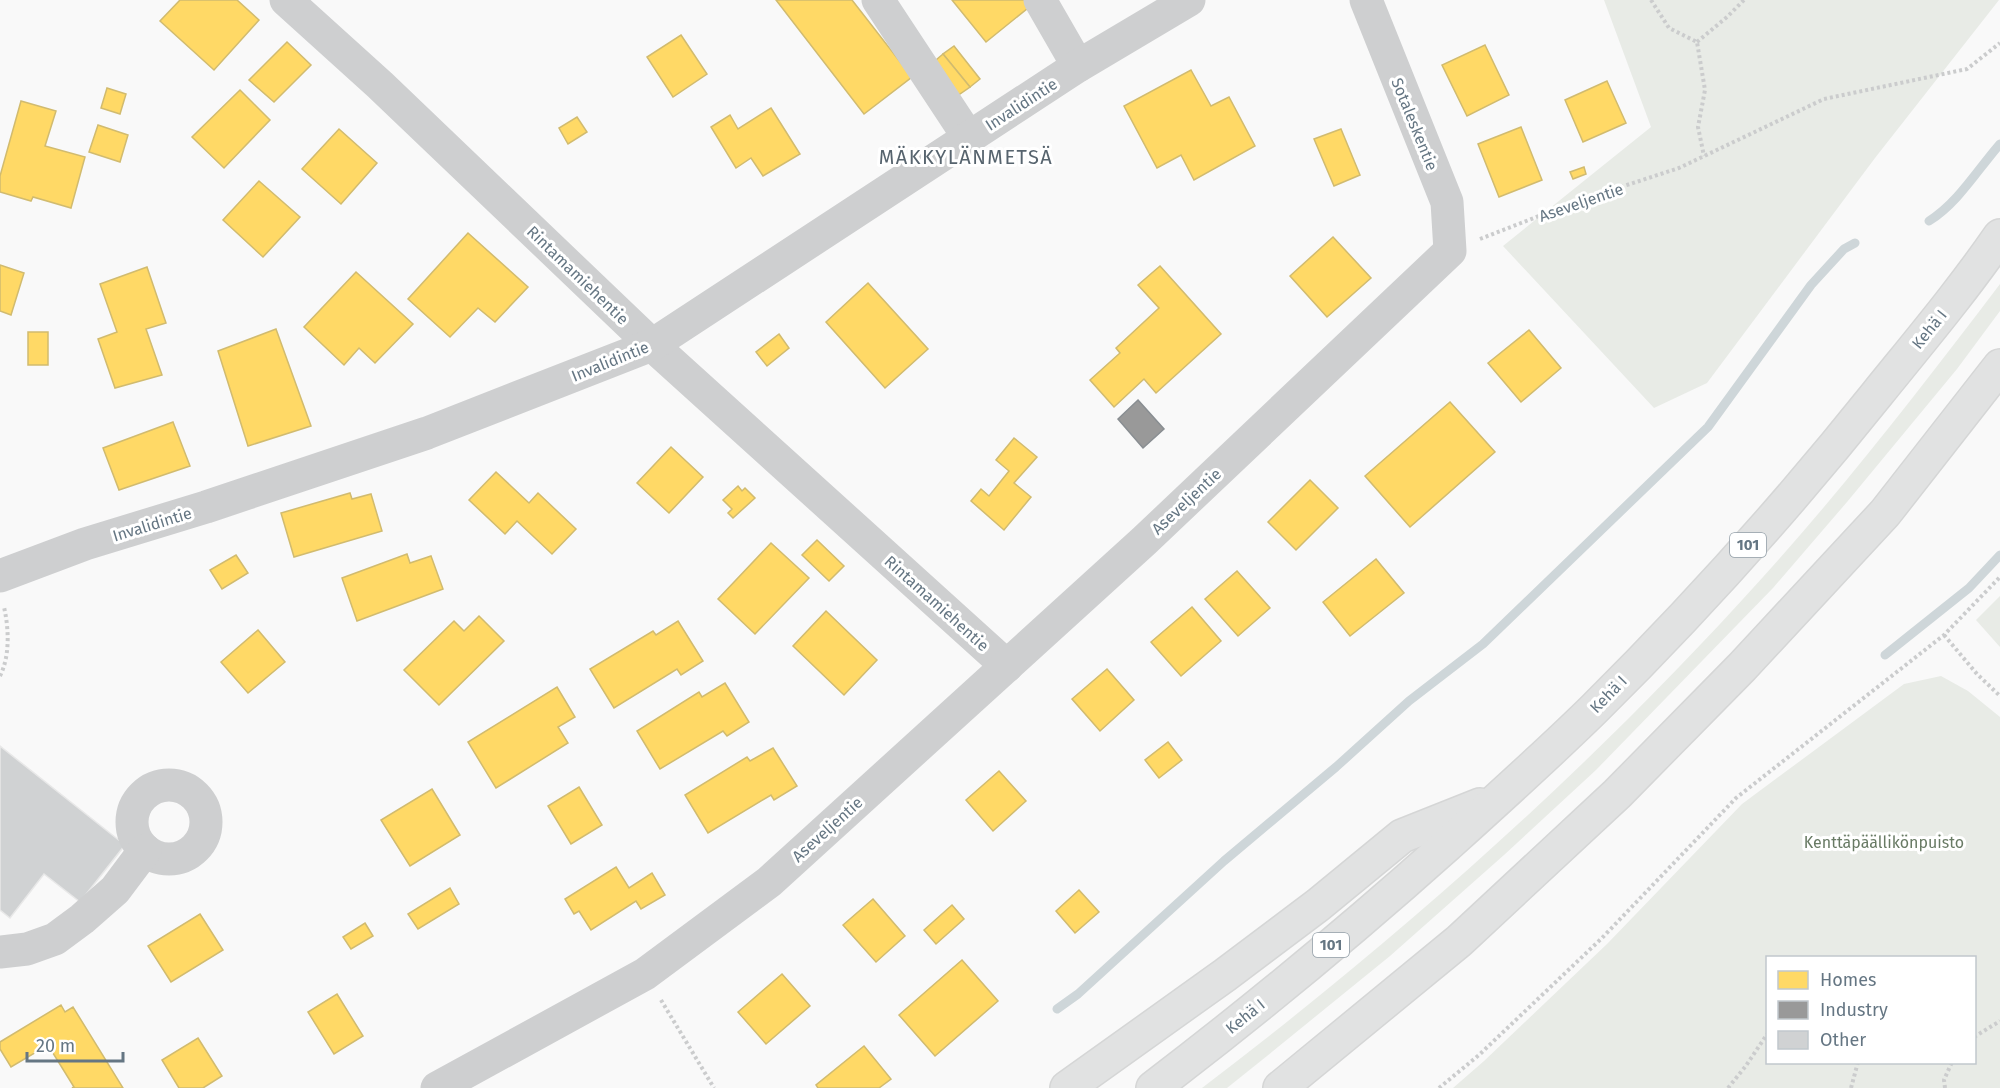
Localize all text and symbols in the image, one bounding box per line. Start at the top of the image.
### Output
street label: Invalidintie [982,74,1061,135]
street label: Sotaleskentie [1387,75,1442,173]
district label: MÄKKYLÄNMETSÄ [879,145,1053,169]
street label: Aseveljentie [1536,179,1626,226]
street label: Rintamamiehentie [523,222,632,329]
street label: Kehä I [1908,306,1951,353]
street label: Invalidintie [569,337,652,386]
street label: Aseveljentie [1148,464,1225,538]
street label: Invalidintie [110,503,194,546]
road number: 101 [1730,533,1766,557]
street label: Rintamamiehentie [881,552,993,655]
street label: Kehä I [1586,672,1631,717]
street label: Aseveljentie [788,793,866,866]
park label: Kenttäpäällikönpuisto [1804,833,1964,852]
road number: 101 [1313,933,1349,957]
legend [1766,956,1976,1064]
text: Homes [1820,969,1876,991]
street label: Kehä I [1222,995,1269,1038]
text: Industry [1820,999,1888,1021]
scale bar [27,1025,123,1063]
text: Other [1820,1029,1866,1051]
text: 20 m [36,1035,75,1057]

